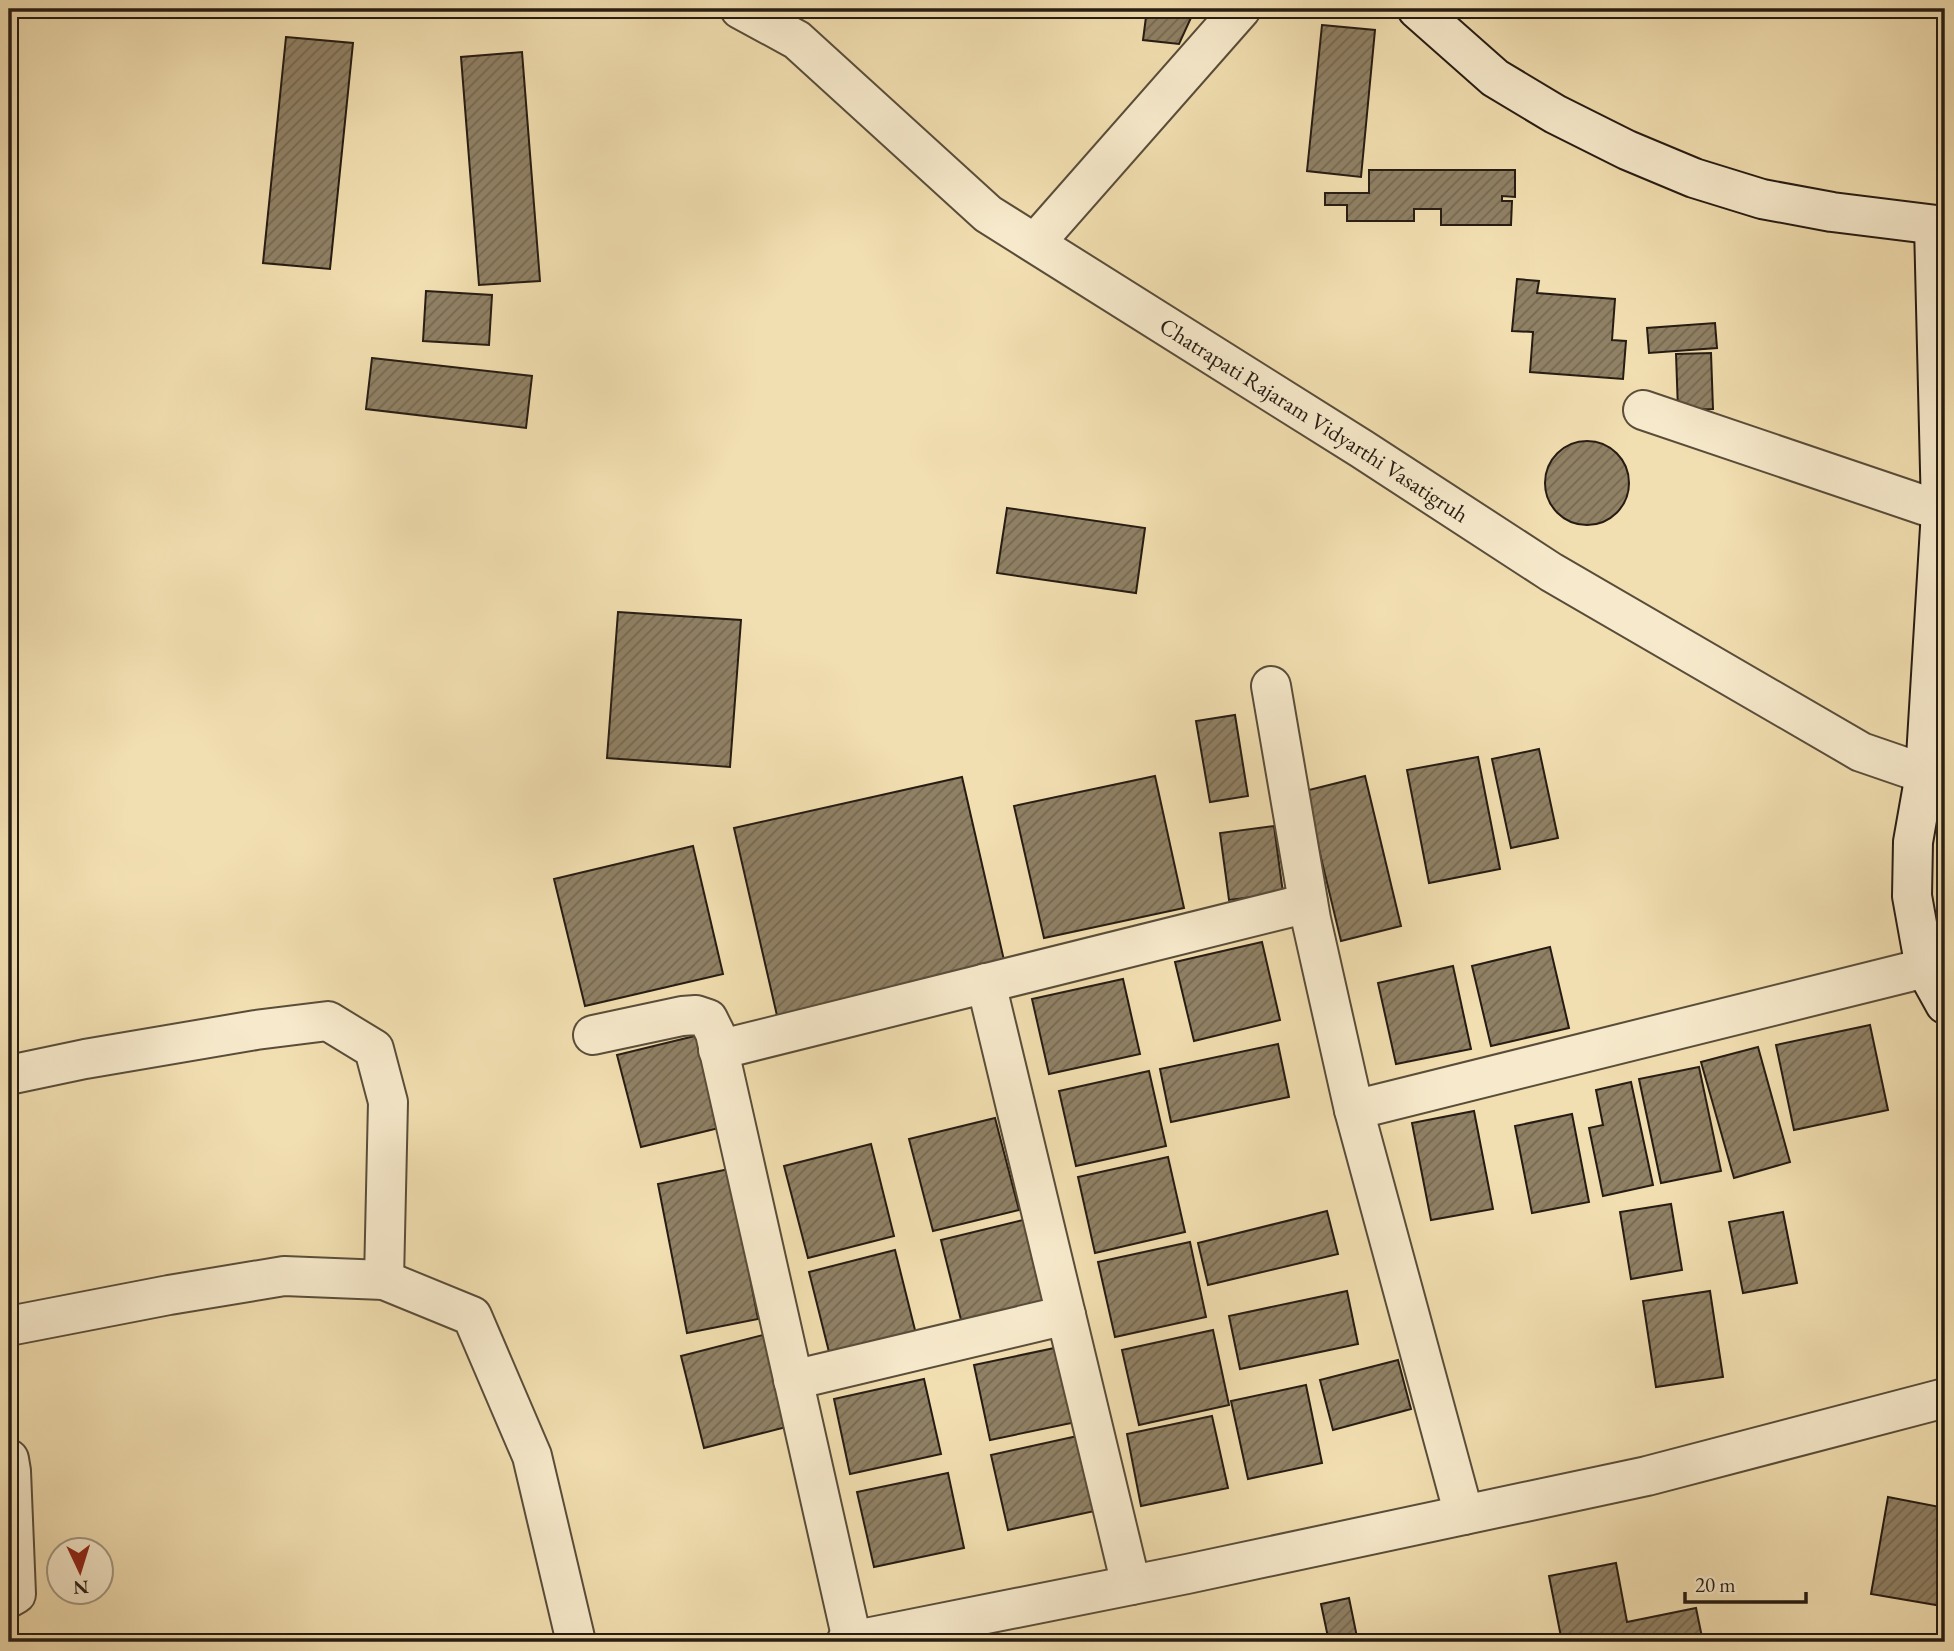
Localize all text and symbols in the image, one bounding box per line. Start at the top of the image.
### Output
street label: Chatrapati Rajaram Vidyarthi Vasatigruh [1154,311,1474,529]
north arrow [46,1536,116,1606]
scale bar [1685,1560,1805,1604]
text: 20 m [1695,1571,1736,1598]
text: N [72,1574,90,1601]

